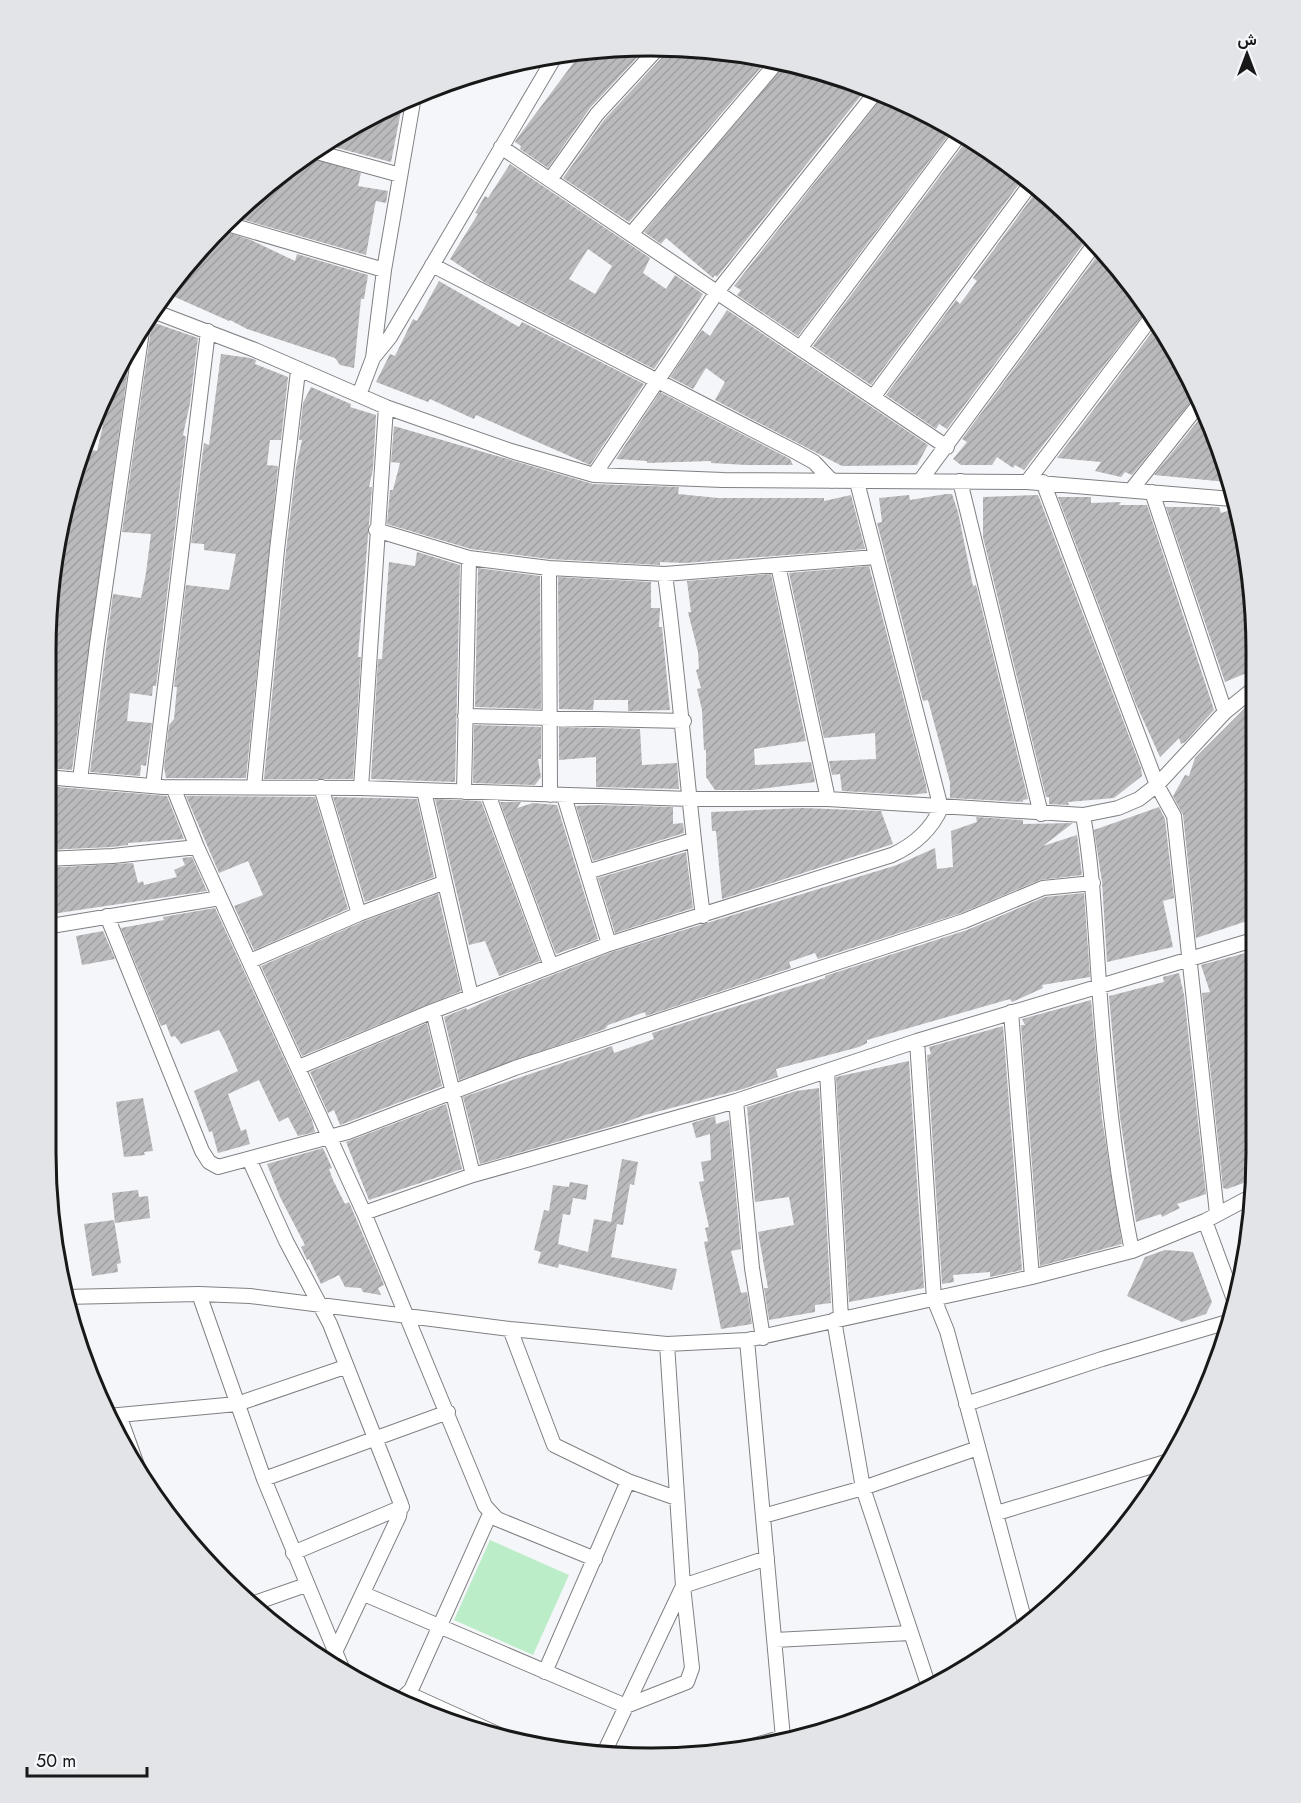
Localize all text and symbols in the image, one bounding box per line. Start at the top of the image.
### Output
north arrow [1217,24,1277,84]
text: ش [1237,28,1257,51]
scale bar [27,1740,147,1778]
text: 50 m [36,1748,76,1774]

